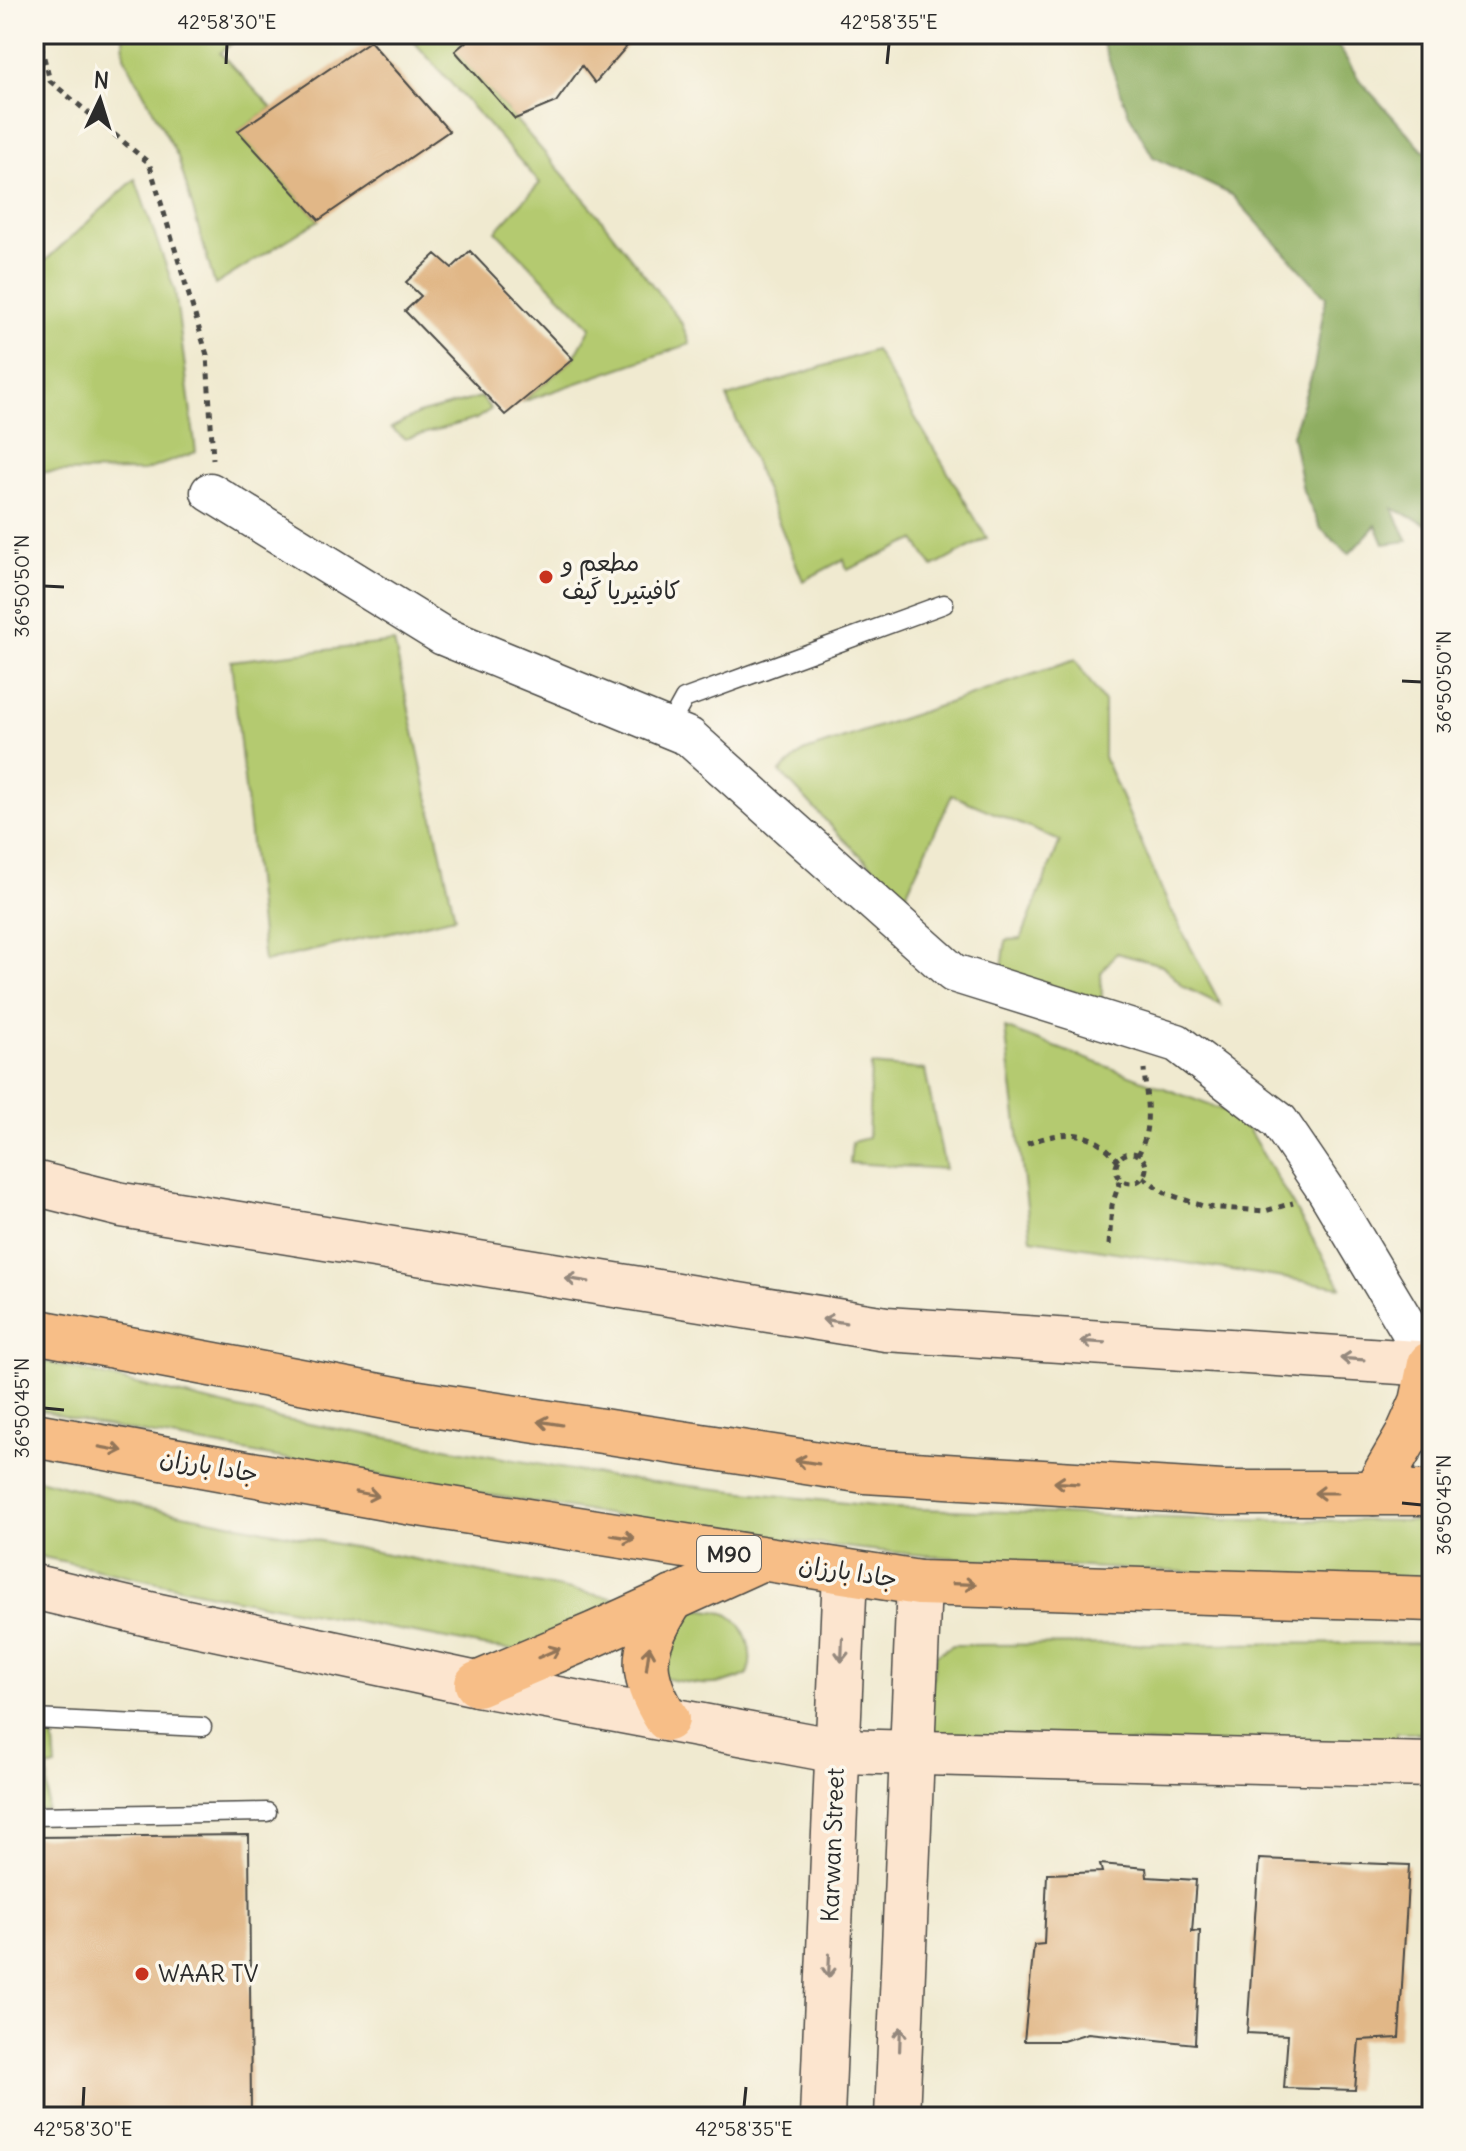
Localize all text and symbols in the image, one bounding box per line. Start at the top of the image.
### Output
text: 42°58'30"E [177,9,277,34]
text: 42°58'35"E [840,9,938,34]
north arrow [60,60,140,140]
text: N [93,66,110,95]
text: 36°50'50"N [9,534,34,638]
place label: مطعم و كافيتيريا كَيف [560,547,680,605]
marker: مطعم و كافيتيريا كَيف [537,568,555,586]
text: 36°50'50"N [1431,630,1456,734]
one-way arrow [565,1271,590,1286]
one-way arrow [822,1313,847,1328]
one-way arrow [1080,1335,1107,1350]
one-way arrow [1339,1351,1366,1366]
text: 36°50'45"N [9,1357,34,1459]
one-way arrow [538,1415,563,1430]
one-way arrow [98,1442,123,1457]
street label: جادا بارزان [158,1442,261,1488]
one-way arrow [795,1454,821,1469]
text: 36°50'45"N [1431,1454,1456,1556]
one-way arrow [1053,1475,1080,1490]
one-way arrow [1313,1485,1340,1501]
one-way arrow [354,1488,379,1503]
one-way arrow [610,1530,635,1545]
road number: M90 [697,1536,761,1572]
street label: جادا بارزان [797,1548,900,1594]
one-way arrow [950,1577,977,1592]
one-way arrow [834,1636,849,1663]
one-way arrow [536,1645,561,1660]
one-way arrow [641,1646,656,1671]
street label: Karwan Street [814,1767,850,1923]
one-way arrow [821,1952,836,1979]
place label: WAAR TV [158,1958,259,1988]
marker: WAAR TV [133,1965,151,1983]
one-way arrow [893,2026,908,2053]
text: 42°58'30"E [33,2116,133,2141]
text: 42°58'35"E [695,2116,793,2141]

